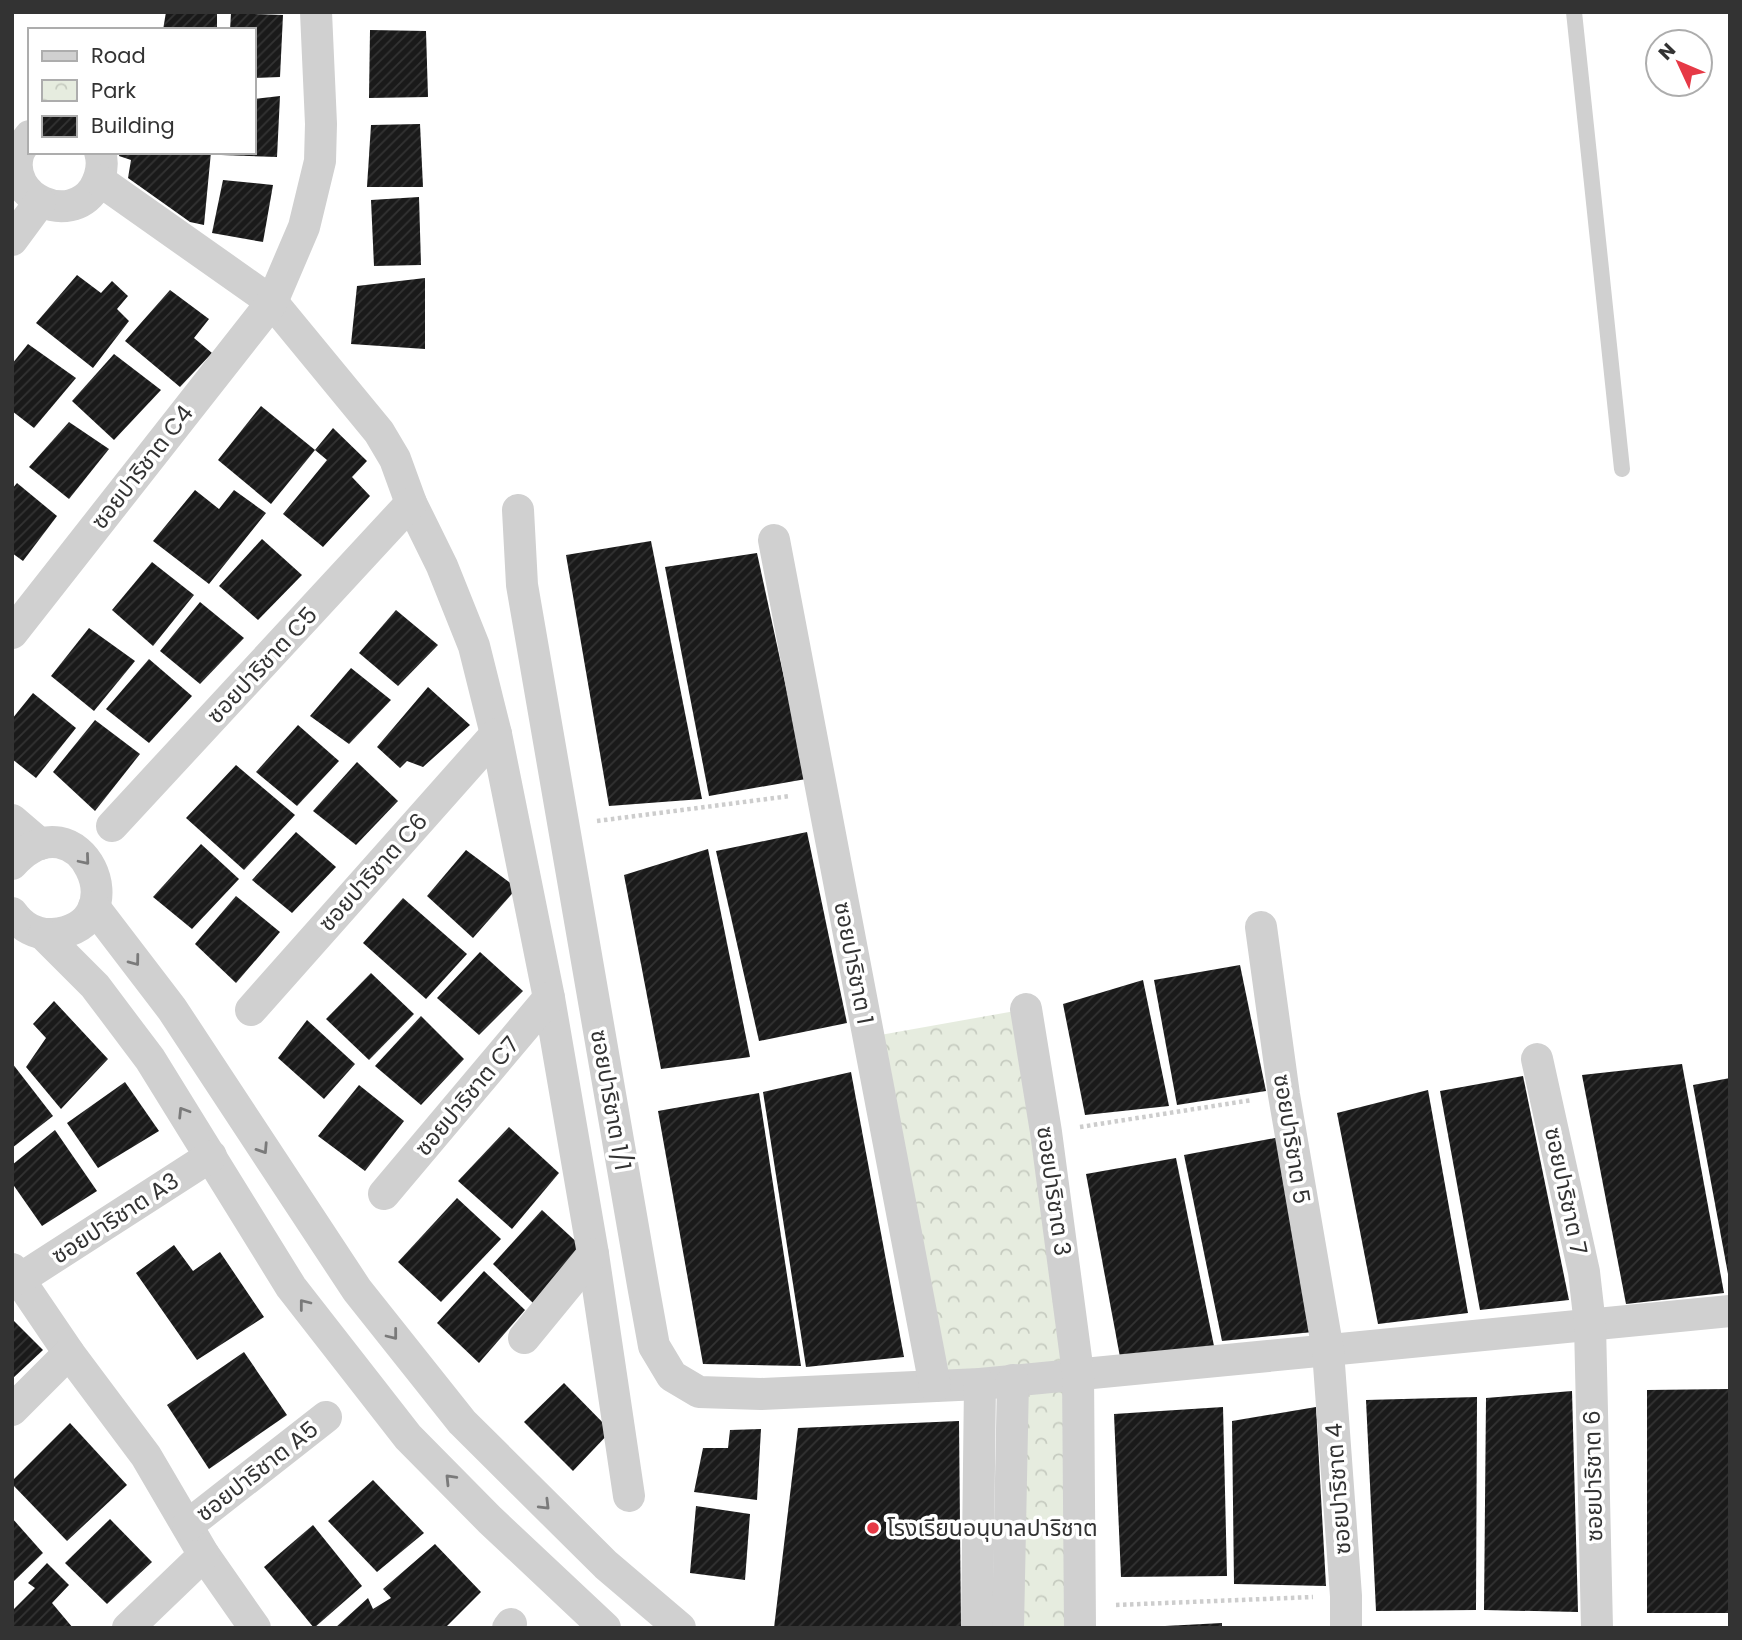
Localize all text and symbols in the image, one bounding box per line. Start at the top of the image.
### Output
legend [28,28,256,154]
north arrow [1644,28,1714,98]
text: N [1652,37,1682,66]
text: Road [91,41,146,70]
text: Park [91,76,136,105]
text: Building [91,111,175,140]
street label: ซอยปาริชาต C4 [83,398,201,536]
street label: ซอยปาริชาต C5 [199,600,325,730]
street label: ซอยปาริชาต C6 [311,806,435,938]
one-way arrow [76,852,89,864]
street label: ซอยปาริชาต 1 [826,899,882,1027]
one-way arrow [127,953,140,966]
street label: ซอยปาริชาต 1/1 [583,1027,639,1173]
street label: ซอยปาริชาต C7 [407,1029,527,1163]
street label: ซอยปาริชาต 5 [1266,1072,1318,1206]
one-way arrow [179,1106,192,1119]
street label: ซอยปาริชาต 3 [1029,1124,1079,1258]
street label: ซอยปาริชาต 7 [1537,1124,1595,1258]
one-way arrow [255,1141,267,1154]
street label: ซอยปาริชาต A3 [45,1165,185,1271]
one-way arrow [300,1300,313,1312]
one-way arrow [385,1328,398,1340]
street label: ซอยปาริชาต 6 [1576,1410,1610,1542]
street label: ซอยปาริชาต A5 [189,1413,325,1529]
street label: ซอยปาริชาต 4 [1317,1422,1359,1556]
one-way arrow [445,1474,458,1487]
one-way arrow [536,1496,549,1509]
place label: โรงเรียนอนุบาลปาริชาต [887,1512,1098,1544]
marker: โรงเรียนอนุบาลปาริชาต [865,1520,881,1536]

